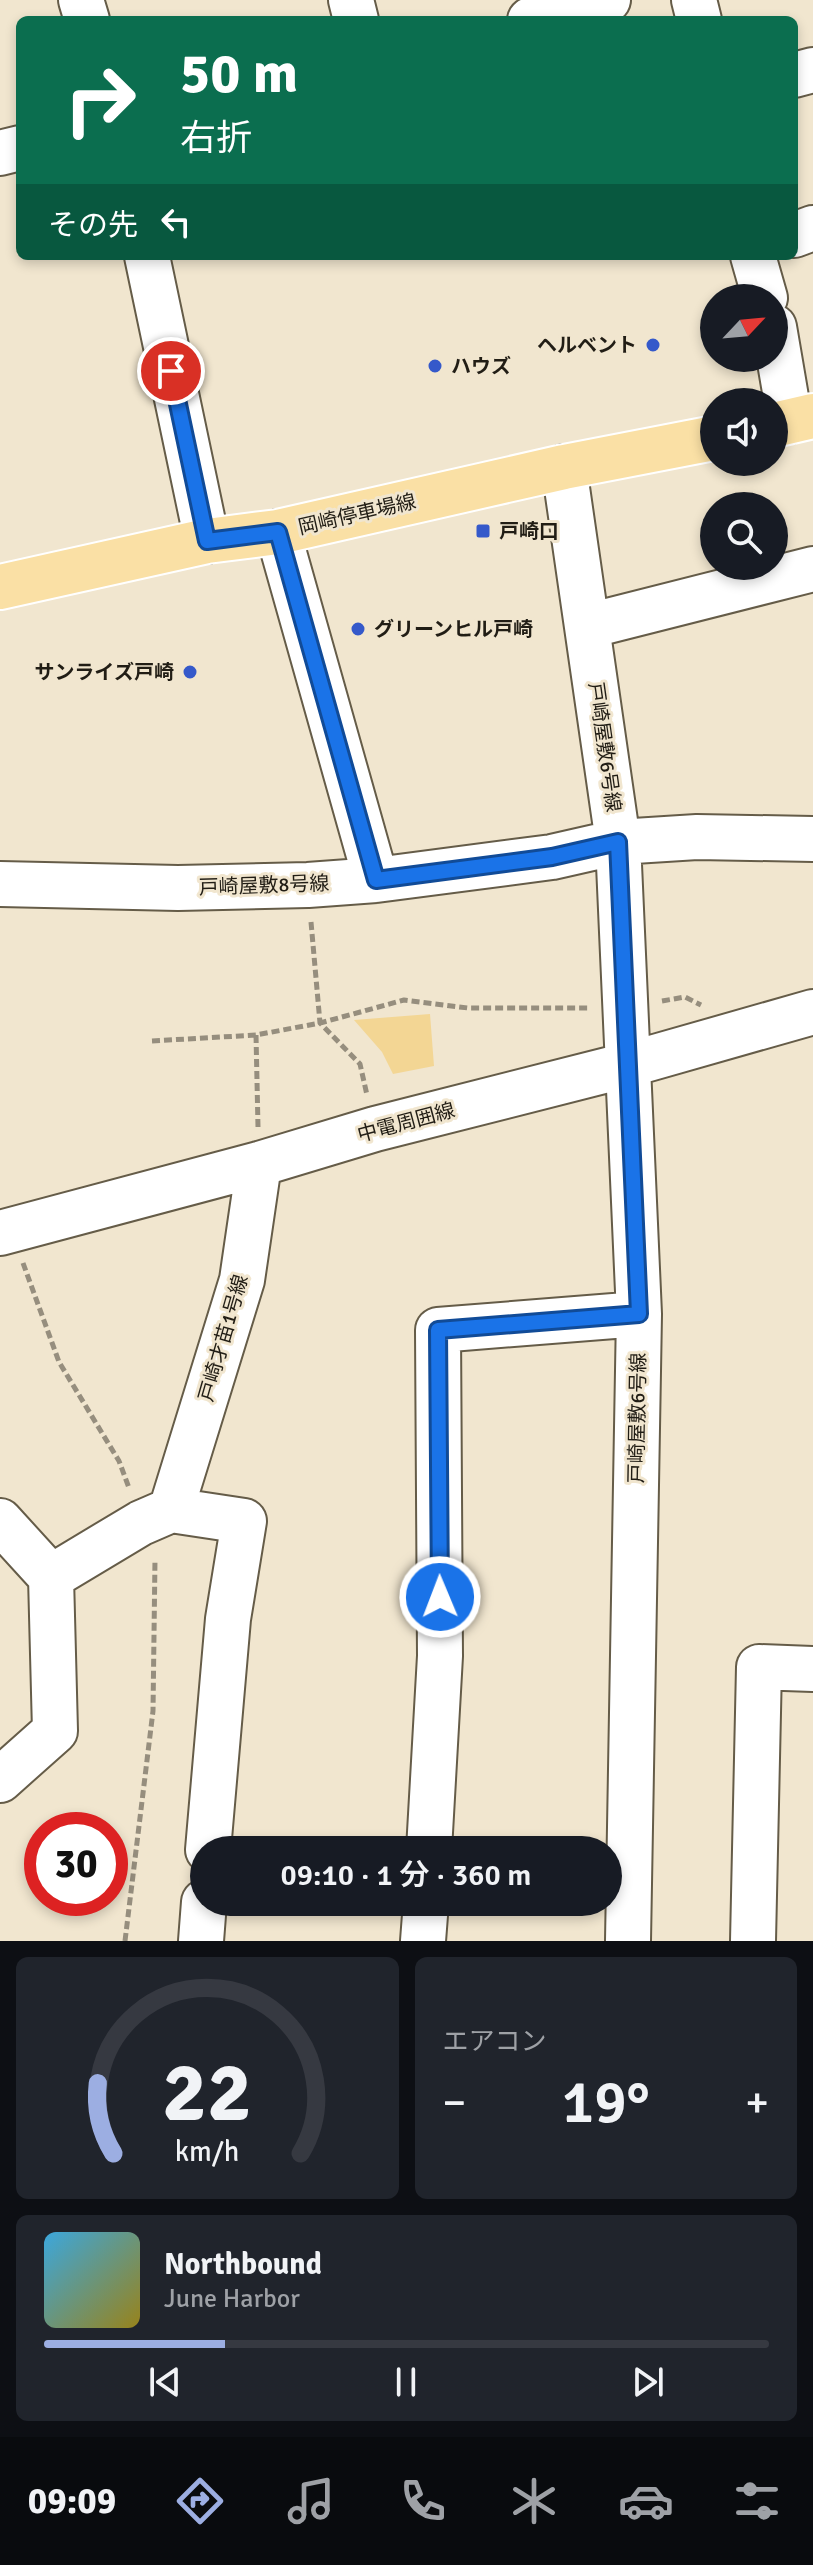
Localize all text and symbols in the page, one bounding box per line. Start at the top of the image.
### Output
text: 50 m [180,39,298,108]
icon: right [48,48,152,152]
text: 右折 [180,116,252,161]
icon: left [154,200,198,244]
text: その先 [48,207,138,244]
north arrow [700,284,788,372]
map controls [700,284,788,580]
place label: ヘルベント [537,333,637,358]
marker: ヘルベント [644,336,662,354]
pin [137,337,205,405]
icon: arrive [149,349,193,393]
place label: ハウズ [451,354,511,379]
marker: ハウズ [426,357,444,375]
button: sound [700,388,788,476]
street label: 岡崎停車場線 [296,489,418,540]
button: search [700,492,788,580]
place label: 戸崎口 [499,519,559,544]
marker: 戸崎口 [474,522,492,540]
place label: グリーンヒル戸崎 [374,617,533,642]
marker: グリーンヒル戸崎 [349,620,367,638]
place label: サンライズ戸崎 [35,660,174,685]
marker: サンライズ戸崎 [181,663,199,681]
street label: 戸崎屋敷6号線 [583,681,626,814]
street label: 戸崎屋敷8号線 [198,871,330,900]
street label: 中電周囲線 [355,1097,458,1147]
street label: 戸崎才苗1号線 [193,1272,254,1404]
street label: 戸崎屋敷6号線 [624,1352,651,1484]
position arrow [398,1555,482,1639]
speed limit sign: 30 [24,1812,128,1916]
text: 09:10 · 1 分 · 360 m [281,1857,531,1894]
text: エアコン [443,2026,547,2058]
text: 22 [162,2042,252,2144]
text: 19° [562,2066,650,2140]
text: − [443,2076,466,2130]
text: + [745,2076,769,2130]
text: km/h [175,2134,240,2169]
text: Northbound [164,2246,322,2283]
text: June Harbor [164,2283,300,2315]
icon: previous [143,2360,187,2404]
icon: pause [384,2360,428,2404]
icon: next [626,2360,670,2404]
icon: directions [172,2473,228,2529]
icon: music [283,2473,339,2529]
icon: phone [395,2473,451,2529]
icon: climate [506,2473,562,2529]
icon: car [618,2473,674,2529]
icon: filters [729,2473,785,2529]
text: 09:09 [28,2479,116,2524]

